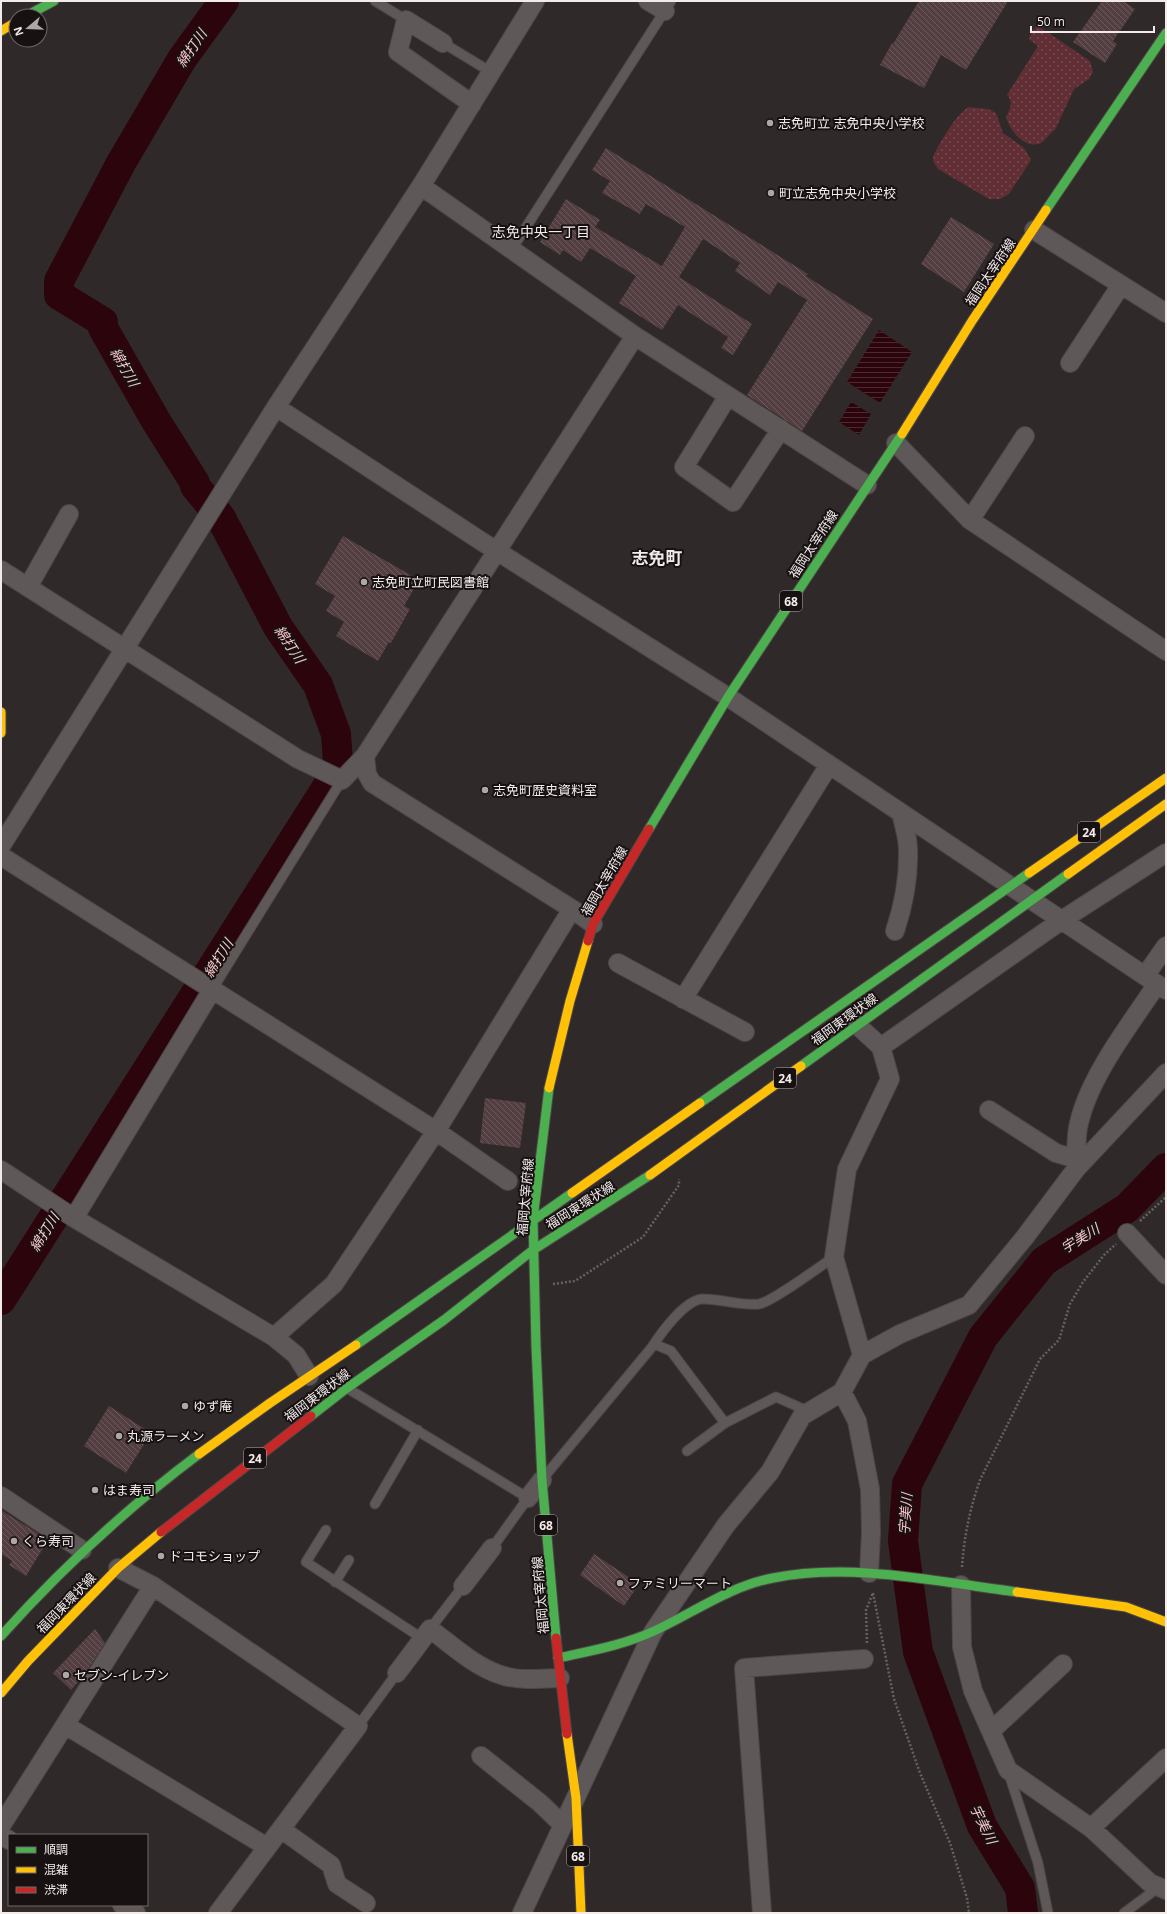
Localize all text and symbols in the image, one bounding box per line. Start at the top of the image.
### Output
north arrow [8,8,48,48]
scale bar [1031,8,1154,34]
text: 50 m [1037,13,1065,30]
water label: 綿打川 [171,24,212,71]
text: N [10,25,27,38]
place label: 志免町立 志免中央小学校 [778,114,924,132]
marker: 志免町立 志免中央小学校 [765,118,775,128]
place label: 町立志免中央小学校 [779,184,896,202]
marker: 町立志免中央小学校 [766,188,776,198]
district label: 志免中央一丁目 [492,222,590,241]
street label: 福岡太宰府線 [961,235,1019,309]
water label: 綿打川 [106,344,145,392]
street label: 福岡太宰府線 [784,506,842,582]
district label: 志免町 [632,546,683,569]
place label: 志免町立町民図書館 [372,573,489,591]
marker: 志免町立町民図書館 [359,577,369,587]
road number: 68 [780,591,802,611]
water label: 綿打川 [270,621,311,668]
place label: 志免町歴史資料室 [493,781,597,799]
marker: 志免町歴史資料室 [480,785,490,795]
road number: 24 [1078,822,1100,842]
street label: 福岡太宰府線 [577,843,631,919]
water label: 綿打川 [199,933,238,981]
street label: 福岡東環状線 [807,989,881,1049]
road number: 24 [774,1068,796,1088]
street label: 福岡太宰府線 [513,1157,537,1237]
street label: 福岡東環状線 [542,1177,618,1233]
water label: 綿打川 [25,1207,64,1255]
water label: 宇美川 [1057,1218,1105,1257]
street label: 福岡東環状線 [280,1364,354,1426]
place label: ゆず庵 [193,1397,232,1415]
marker: ゆず庵 [180,1401,190,1411]
place label: 丸源ラーメン [127,1427,204,1445]
marker: 丸源ラーメン [114,1431,124,1441]
road number: 24 [244,1448,266,1468]
place label: はま寿司 [103,1481,155,1499]
marker: はま寿司 [90,1485,100,1495]
water label: 宇美川 [894,1490,916,1536]
road number: 68 [535,1515,557,1535]
place label: くら寿司 [22,1532,74,1550]
marker: くら寿司 [9,1536,19,1546]
place label: ドコモショップ [169,1547,260,1565]
marker: ドコモショップ [156,1551,166,1561]
street label: 福岡太宰府線 [528,1555,552,1635]
street label: 福岡東環状線 [32,1569,100,1637]
place label: ファミリーマート [628,1574,732,1592]
marker: ファミリーマート [615,1578,625,1588]
place label: セブン-イレブン [74,1666,169,1684]
marker: セブン-イレブン [61,1670,71,1680]
water label: 宇美川 [966,1801,1003,1849]
legend [8,1834,148,1906]
text: 順調 [44,1841,68,1858]
road number: 68 [567,1846,589,1866]
text: 混雑 [44,1861,68,1878]
text: 渋滞 [44,1881,68,1898]

